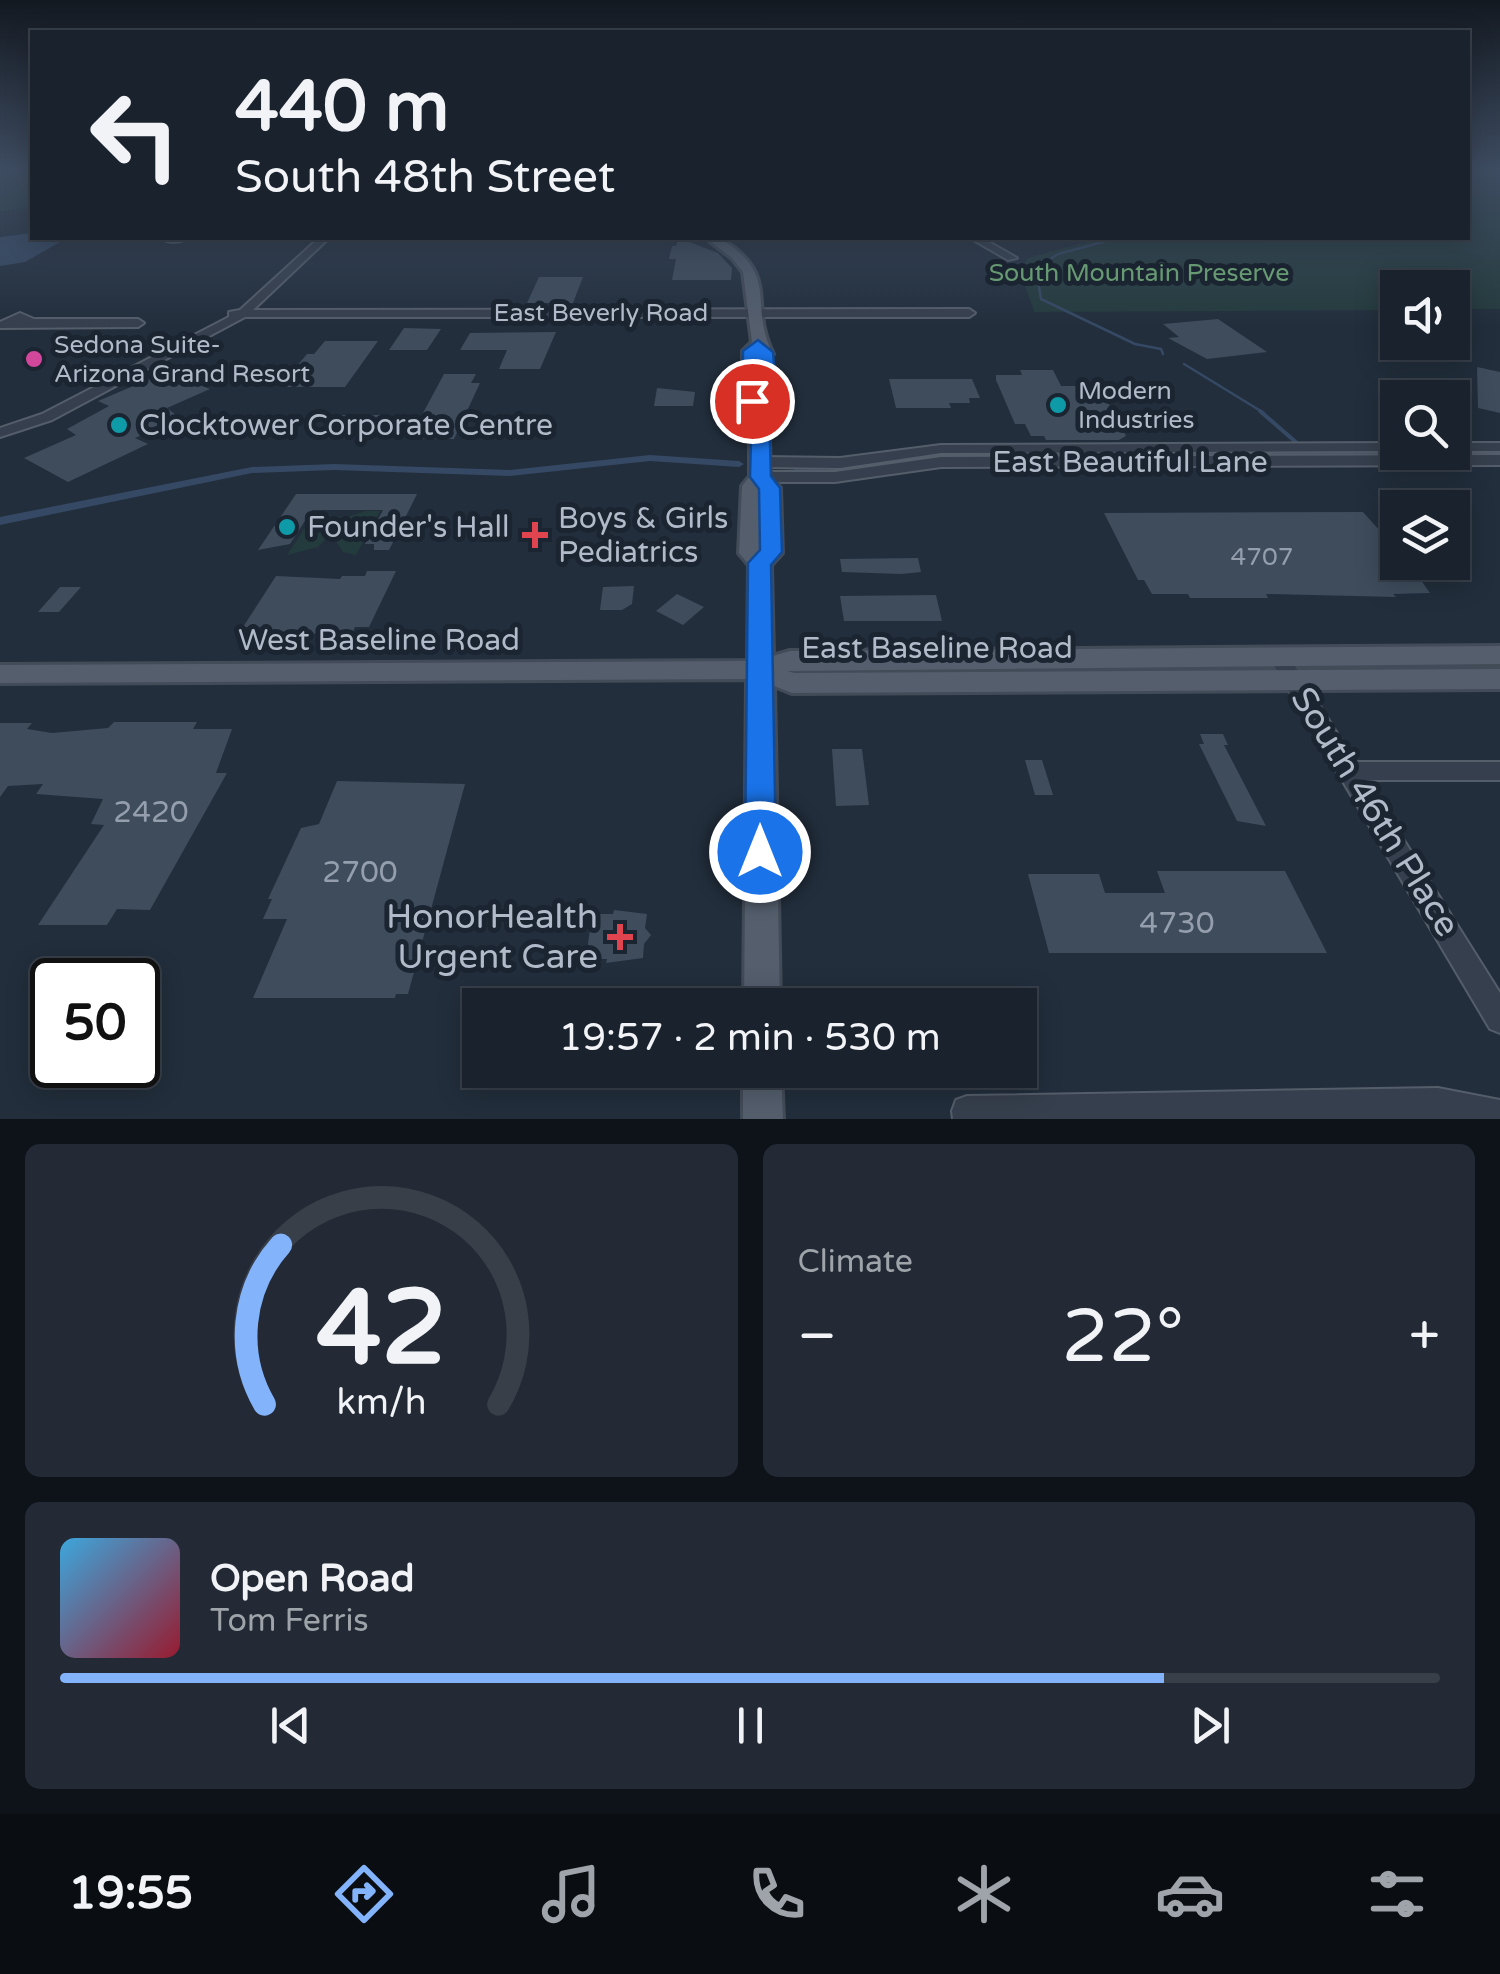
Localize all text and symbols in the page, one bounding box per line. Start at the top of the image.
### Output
text: 440 m [235,66,449,150]
icon: left [70,70,200,200]
text: South 48th Street [235,151,615,205]
park label: South Mountain Preserve [989,258,1289,288]
map controls [1380,270,1470,580]
button: sound [1380,270,1470,360]
street label: East Beverly Road [494,298,708,328]
place label: Sedona Suite- Arizona Grand Resort [54,330,311,389]
marker: Sedona Suite- Arizona Grand Resort [23,348,45,370]
pin [710,359,795,444]
icon: arrive [725,374,780,429]
place label: Modern Industries [1078,376,1195,435]
button: search [1380,380,1470,470]
marker: Modern Industries [1047,394,1069,416]
place label: Clocktower Corporate Centre [139,407,553,444]
marker: Clocktower Corporate Centre [108,414,130,436]
street label: East Beautiful Lane [992,444,1268,481]
button: layers [1380,490,1470,580]
place label: Boys & Girls Pediatrics [558,500,728,571]
place label: Founder's Hall [307,509,510,546]
marker: Founder's Hall [276,516,298,538]
marker: Boys & Girls Pediatrics [522,522,548,548]
house number: 4707 [1231,542,1293,572]
street label: West Baseline Road [238,622,520,659]
street label: East Baseline Road [801,630,1073,667]
street label: South 46th Place [1281,680,1469,944]
house number: 2420 [113,794,189,831]
position arrow [708,800,812,904]
house number: 2700 [322,854,398,891]
place label: HonorHealth Urgent Care [386,896,598,978]
house number: 4730 [1139,905,1215,942]
marker: HonorHealth Urgent Care [607,924,633,950]
speed limit sign: 50 [30,958,160,1088]
text: 19:57 · 2 min · 530 m [558,1015,941,1061]
text: Climate [798,1243,913,1281]
text: 42 [316,1267,447,1392]
text: 22° [1062,1292,1184,1382]
text: − [798,1304,837,1370]
text: + [1409,1304,1440,1370]
text: km/h [336,1381,426,1424]
text: Open Road [210,1556,415,1602]
text: Tom Ferris [210,1602,369,1640]
icon: previous [263,1698,318,1753]
icon: pause [723,1698,778,1753]
icon: next [1183,1698,1238,1753]
icon: directions [329,1859,399,1929]
icon: music [536,1859,606,1929]
icon: phone [742,1859,812,1929]
icon: climate [949,1859,1019,1929]
icon: car [1155,1859,1225,1929]
icon: filters [1362,1859,1432,1929]
text: 19:55 [68,1867,193,1921]

